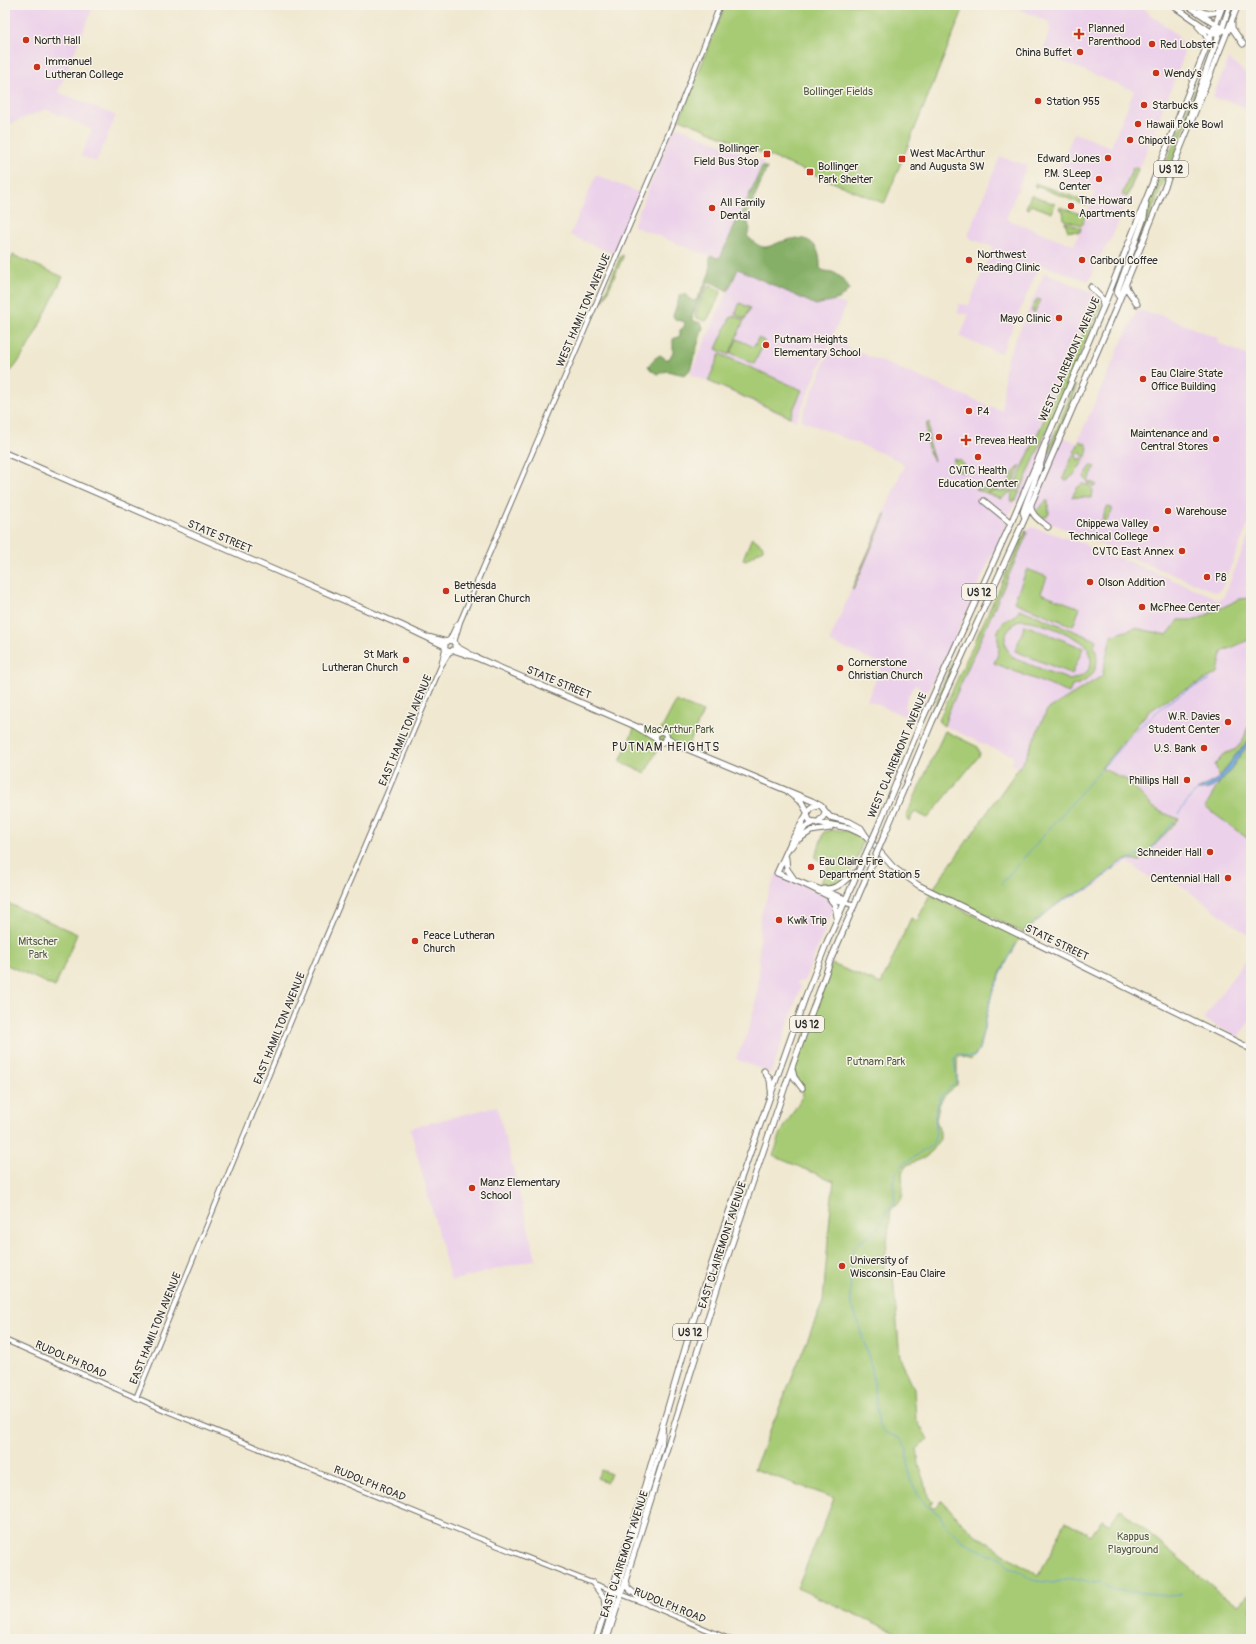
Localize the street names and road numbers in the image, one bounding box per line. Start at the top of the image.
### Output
road number: US 12 [1154,161,1188,177]
street label: WEST HAMILTON AVENUE [554,251,613,369]
street label: WEST CLAIREMONT AVENUE [1036,295,1103,423]
street label: STATE STREET [185,517,254,556]
road number: US 12 [962,584,996,600]
street label: STATE STREET [524,663,593,702]
street label: EAST HAMILTON AVENUE [376,672,435,788]
street label: WEST CLAIREMONT AVENUE [865,690,930,820]
street label: STATE STREET [1023,921,1091,963]
street label: EAST HAMILTON AVENUE [251,970,308,1086]
road number: US 12 [790,1016,824,1032]
street label: EAST CLAIREMONT AVENUE [696,1180,749,1310]
street label: EAST HAMILTON AVENUE [127,1270,184,1386]
road number: US 12 [673,1324,707,1340]
street label: RUDOLPH ROAD [33,1338,108,1381]
street label: RUDOLPH ROAD [332,1463,408,1504]
street label: EAST CLAIREMONT AVENUE [598,1489,651,1619]
street label: RUDOLPH ROAD [632,1585,708,1626]

